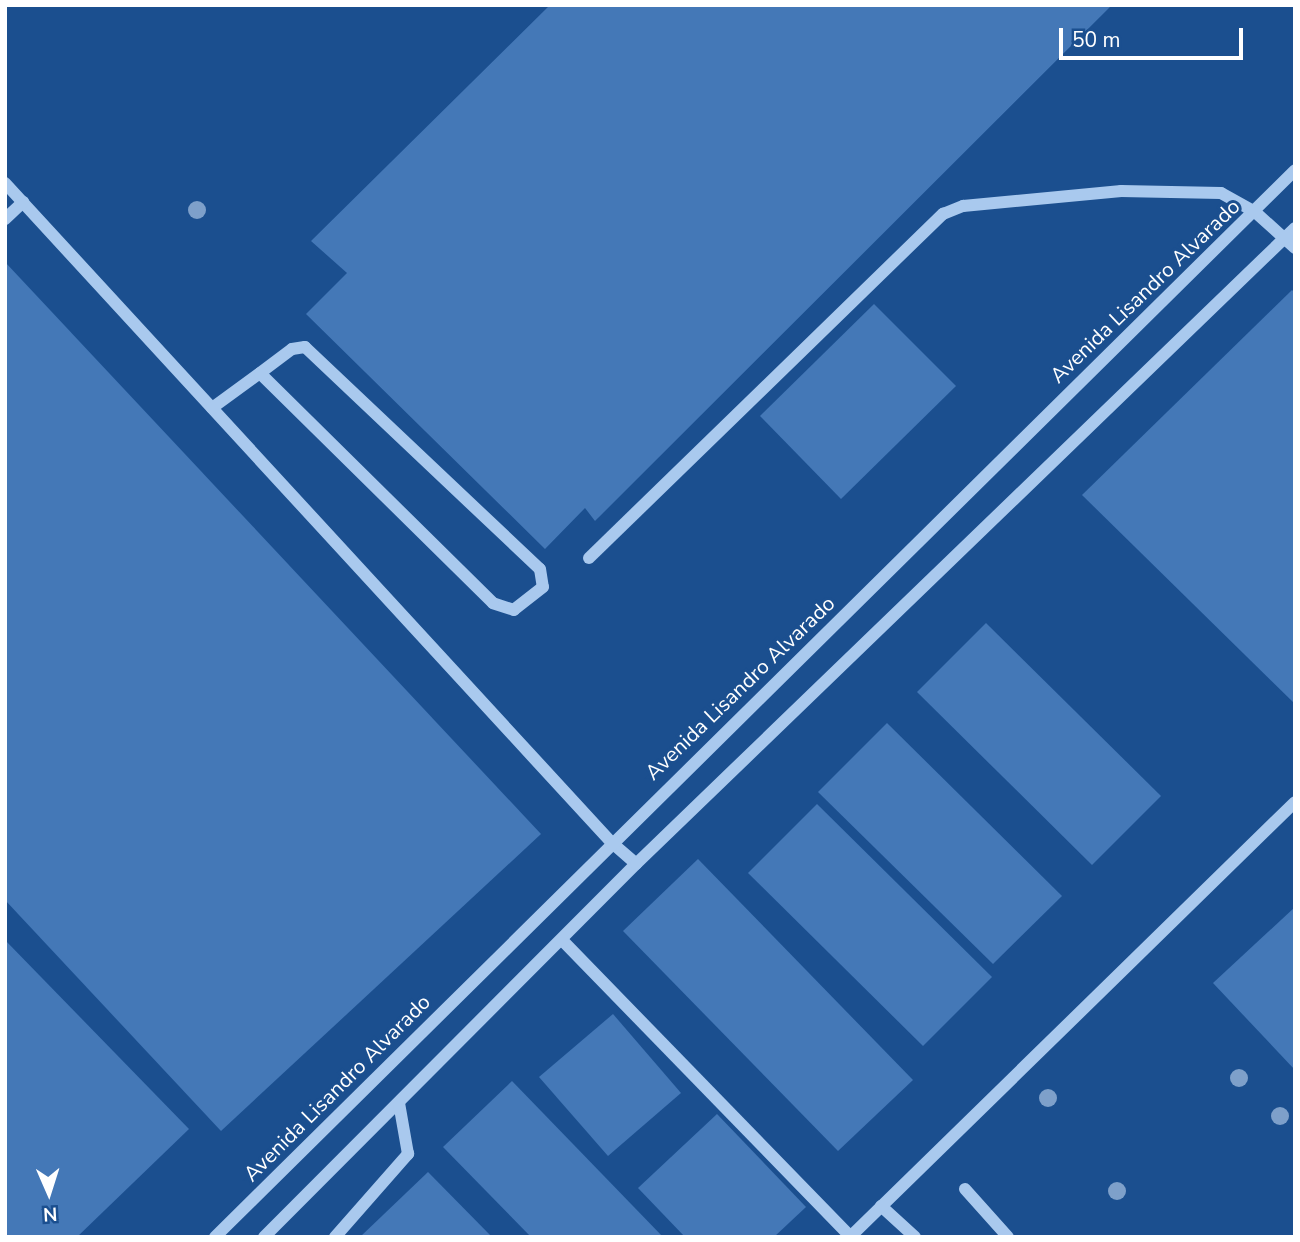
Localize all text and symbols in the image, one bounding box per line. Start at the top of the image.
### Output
scale bar [1062,14,1246,58]
text: 50 m [1072,26,1121,54]
street label: Avenida Lisandro Alvarado [1045,194,1245,388]
street label: Avenida Lisandro Alvarado [640,591,840,785]
street label: Avenida Lisandro Alvarado [238,989,436,1187]
north arrow [14,1158,84,1228]
text: N [42,1201,58,1227]

